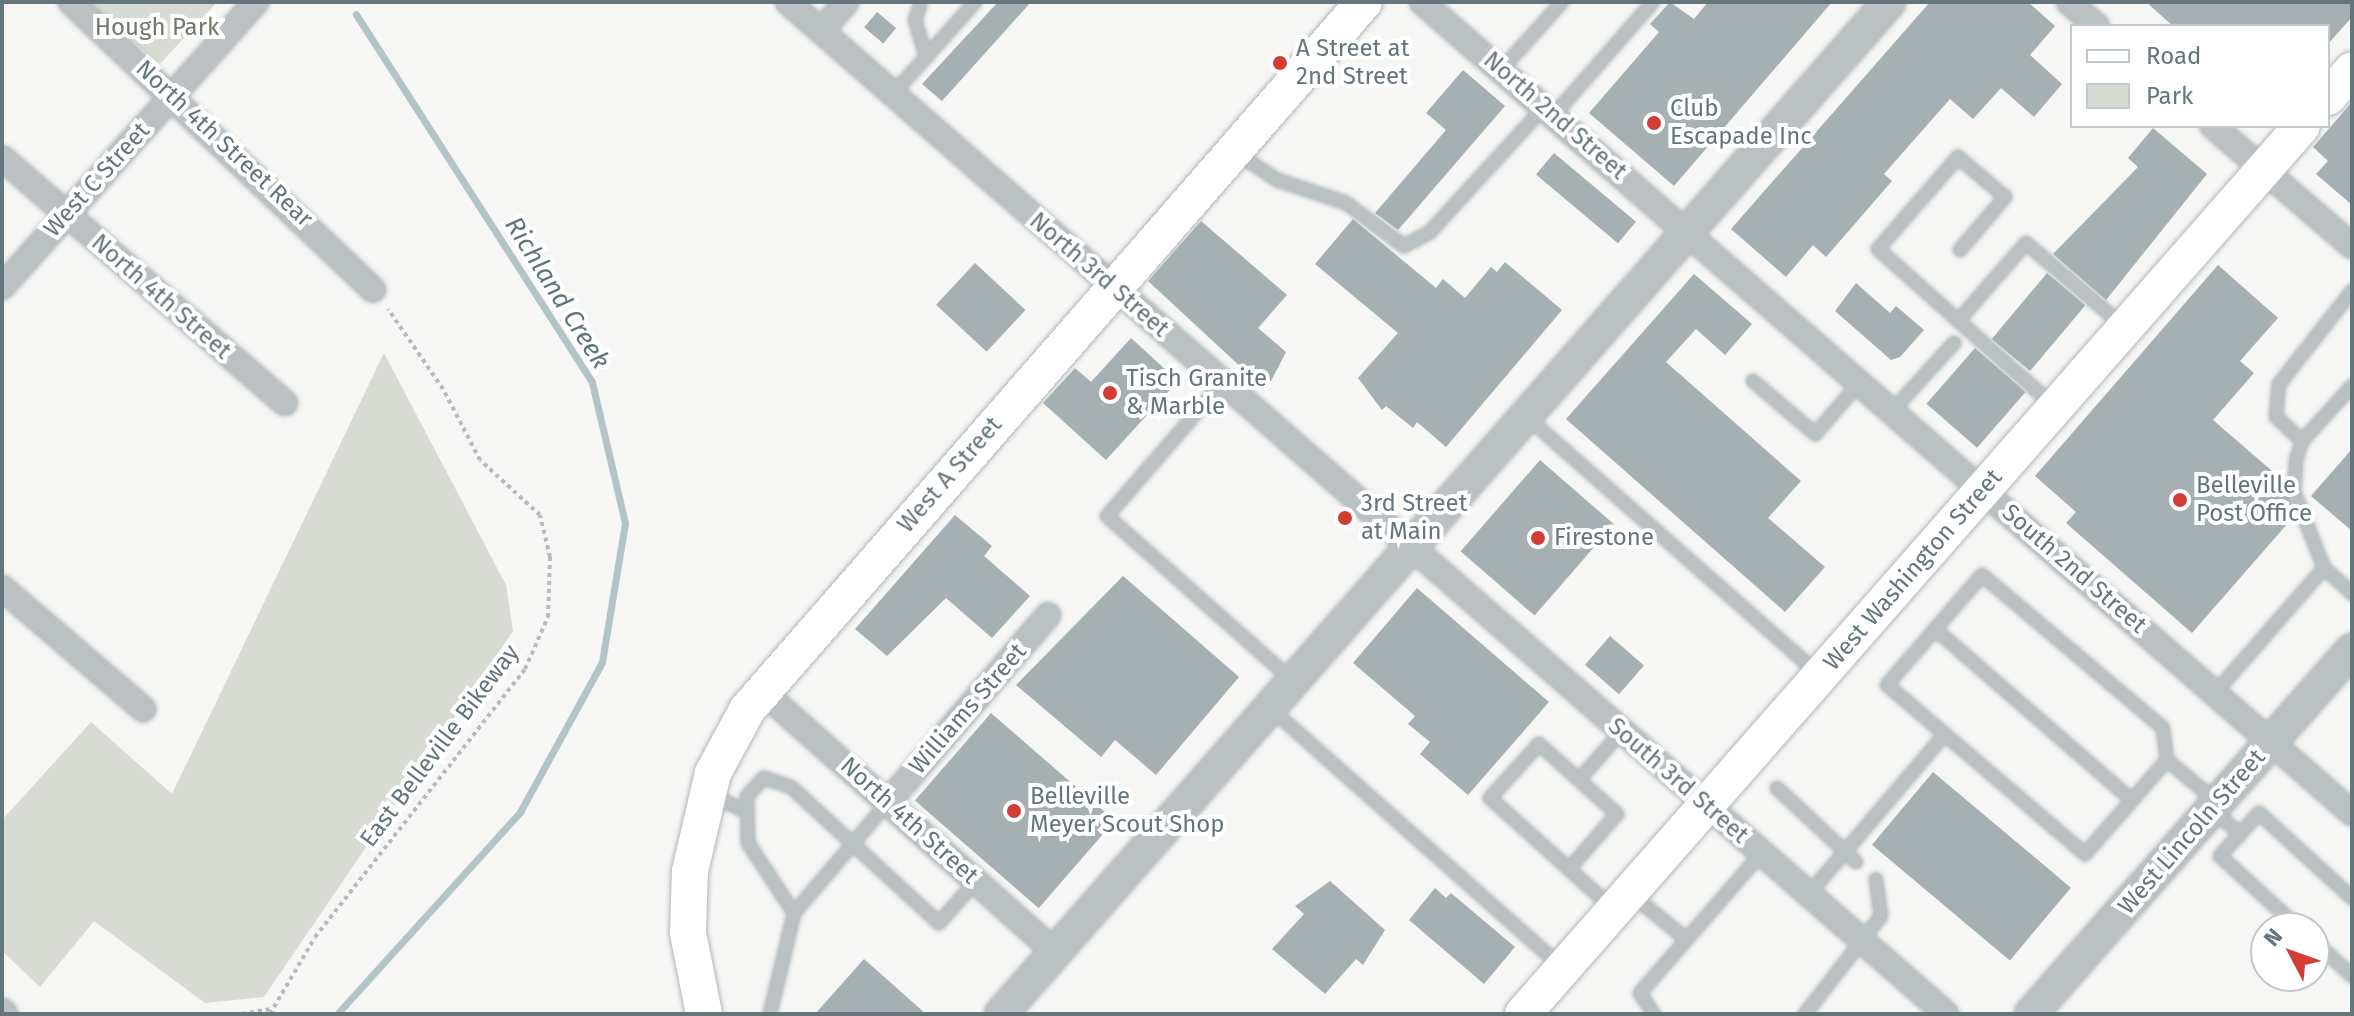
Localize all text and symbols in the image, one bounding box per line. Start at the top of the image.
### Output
park label: Hough Park [95,14,219,42]
legend [2070,24,2330,128]
place label: A Street at 2nd Street [1296,35,1409,91]
text: Road [2146,42,2201,70]
street label: North 2nd Street [1477,46,1633,186]
marker: A Street at 2nd Street [1271,54,1289,72]
street label: North 4th Street Rear [130,55,318,233]
text: Park [2146,82,2193,110]
place label: Club Escapade Inc [1670,95,1812,151]
marker: Club Escapade Inc [1645,114,1663,132]
street label: West C Street [38,117,156,243]
street label: North 3rd Street [1023,207,1175,343]
water label: Richland Creek [498,211,616,375]
street label: North 4th Street [85,228,237,366]
place label: Tisch Granite & Marble [1126,365,1267,421]
marker: Tisch Granite & Marble [1101,384,1119,402]
street label: West A Street [892,411,1008,539]
street label: West Washington Street [1818,463,2008,677]
place label: Belleville Post Office [2196,472,2312,528]
place label: 3rd Street at Main [1361,490,1467,546]
marker: Belleville Post Office [2171,491,2189,509]
street label: South 2nd Street [1996,498,2152,640]
marker: 3rd Street at Main [1336,509,1354,527]
place label: Firestone [1554,524,1654,552]
marker: Firestone [1529,529,1547,547]
street label: Williams Street [903,638,1033,780]
street label: East Belleville Bikeway [354,639,526,853]
street label: South 3rd Street [1602,712,1754,850]
street label: West Lincoln Street [2112,744,2272,920]
street label: North 4th Street [834,752,984,890]
place label: Belleville Meyer Scout Shop [1030,783,1225,839]
marker: Belleville Meyer Scout Shop [1005,802,1023,820]
north arrow [2250,912,2330,992]
text: N [2258,923,2288,952]

